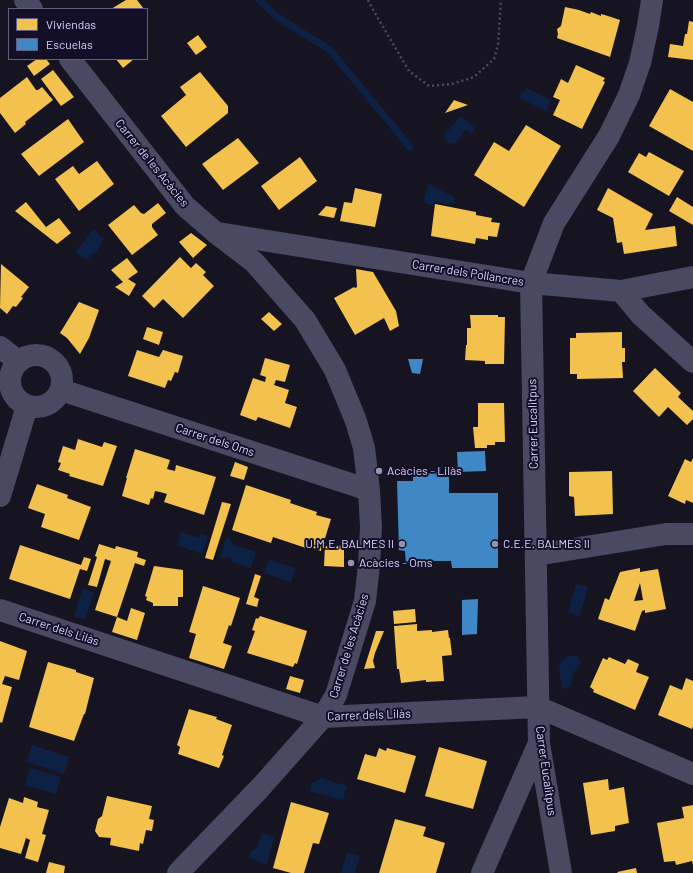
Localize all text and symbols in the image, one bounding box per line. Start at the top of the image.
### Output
legend [8,8,148,60]
text: Viviendas [46,17,96,31]
text: Escuelas [46,37,93,51]
street label: Carrer de les Acàcies [112,116,192,210]
street label: Carrer dels Pollancres [411,257,525,289]
street label: Carrer Eucalitpus [525,379,541,469]
street label: Carrer dels Oms [174,420,256,460]
place label: Acàcies - Lilàs [387,464,462,478]
marker: Acàcies - Lilàs [374,466,384,476]
place label: U.M.E. BALMES II [305,537,394,551]
place label: C.E.E. BALMES II [503,537,590,551]
marker: U.M.E. BALMES II [397,539,407,549]
marker: C.E.E. BALMES II [490,539,500,549]
place label: Acàcies - Oms [359,556,432,570]
marker: Acàcies - Oms [346,558,356,568]
street label: Carrer de les Acàcies [326,592,372,700]
street label: Carrer dels Lilàs [17,609,101,649]
street label: Carrer dels Lilàs [327,706,411,724]
street label: Carrer Eucalitpus [533,725,559,817]

